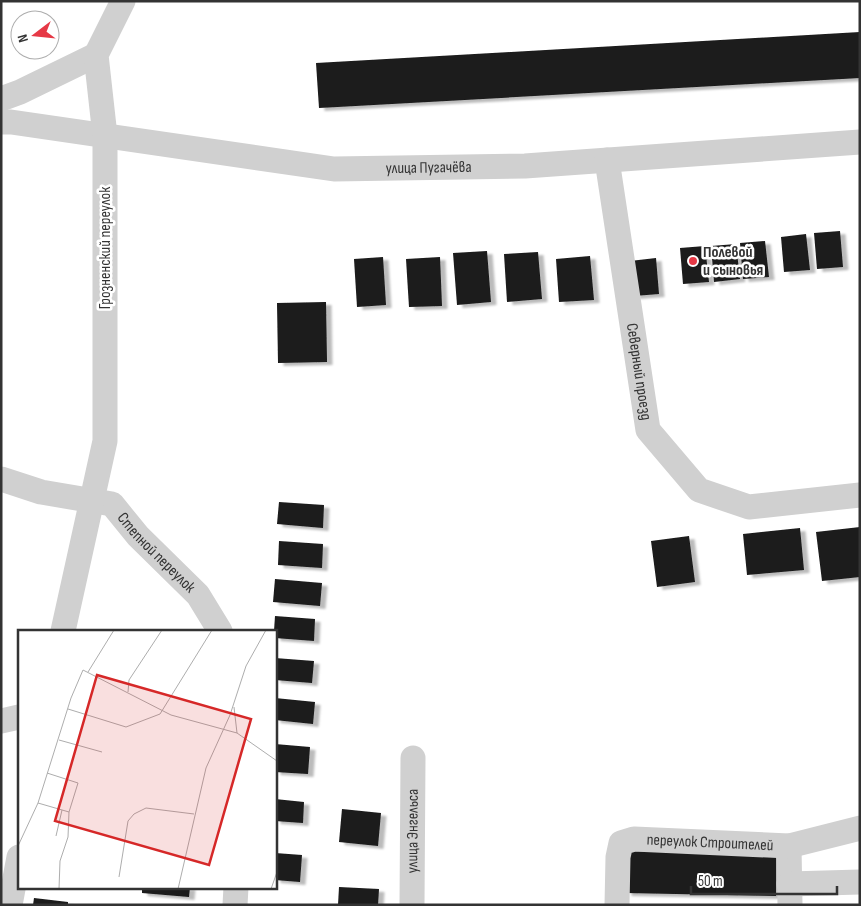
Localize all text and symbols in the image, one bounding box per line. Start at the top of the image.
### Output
north arrow [10,10,60,60]
text: N [14,33,32,44]
street label: улица Пугачёва [386,157,472,178]
street label: Грозненский переулок [96,186,115,309]
place label: Полевой и сыновья [703,243,763,280]
marker: Полевой и сыновья [687,255,699,267]
street label: Северный проезд [622,322,656,421]
street label: Степной переулок [113,509,200,597]
inset map [18,630,276,888]
street label: улица Энгельса [403,789,422,873]
street label: переулок Строителей [646,830,774,855]
scale bar [691,864,837,896]
text: 50 m [698,872,723,891]

